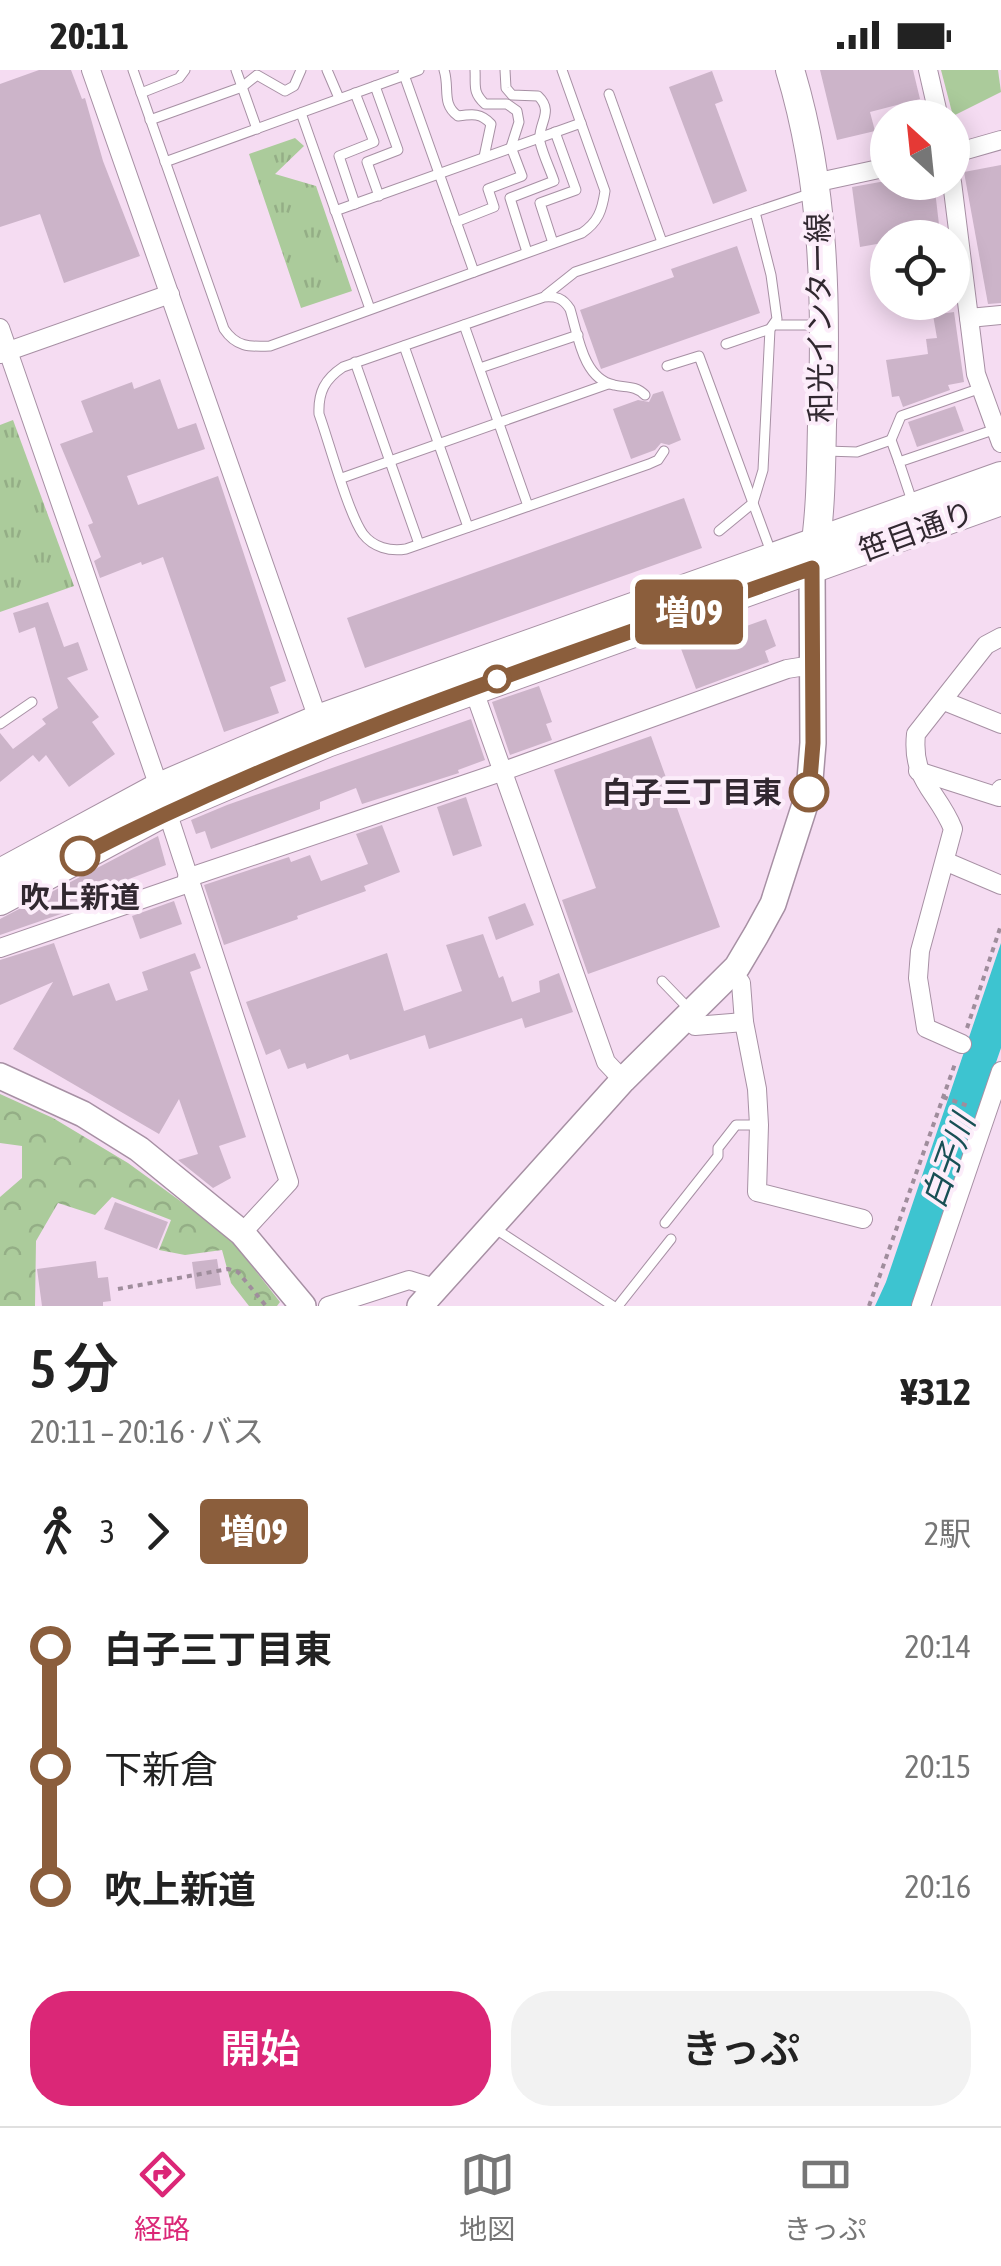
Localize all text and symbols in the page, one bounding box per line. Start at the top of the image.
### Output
text: 20:11 [50,14,129,57]
north arrow [870,100,970,200]
map controls [870,100,970,320]
street label: 和光インター線 [800,213,838,423]
button: locate [870,220,970,320]
street label: 笹目通り [854,495,978,567]
line badge: 増09 [632,580,746,644]
text: 増09 [655,592,723,632]
unlabelled marker [484,666,510,692]
marker: 白子三丁目東 [790,773,828,811]
place label: 白子三丁目東 [602,775,782,809]
marker: 吹上新道 [61,837,99,875]
place label: 吹上新道 [20,880,140,914]
water label: 白子川 [914,1107,983,1212]
text: 5 分 [30,1337,118,1400]
text: ¥312 [901,1370,971,1413]
text: 20:11 – 20:16 · バス [30,1413,264,1450]
icon: walk [30,1504,85,1559]
icon: forward [130,1504,185,1559]
text: 増09 [220,1511,288,1551]
text: 3 [100,1513,115,1550]
text: 2駅 [924,1515,971,1552]
text: 白子三丁目東 [104,1628,332,1671]
text: 20:14 [905,1628,971,1665]
text: 下新倉 [104,1748,218,1791]
text: 20:15 [905,1748,971,1785]
text: 吹上新道 [104,1868,256,1911]
text: 20:16 [905,1868,971,1905]
button: 開始 [30,1991,491,2106]
button: きっぷ [511,1991,971,2106]
tab: 経路 [134,2147,190,2247]
tab: 地図 [459,2147,515,2247]
tab: きっぷ [784,2147,867,2247]

